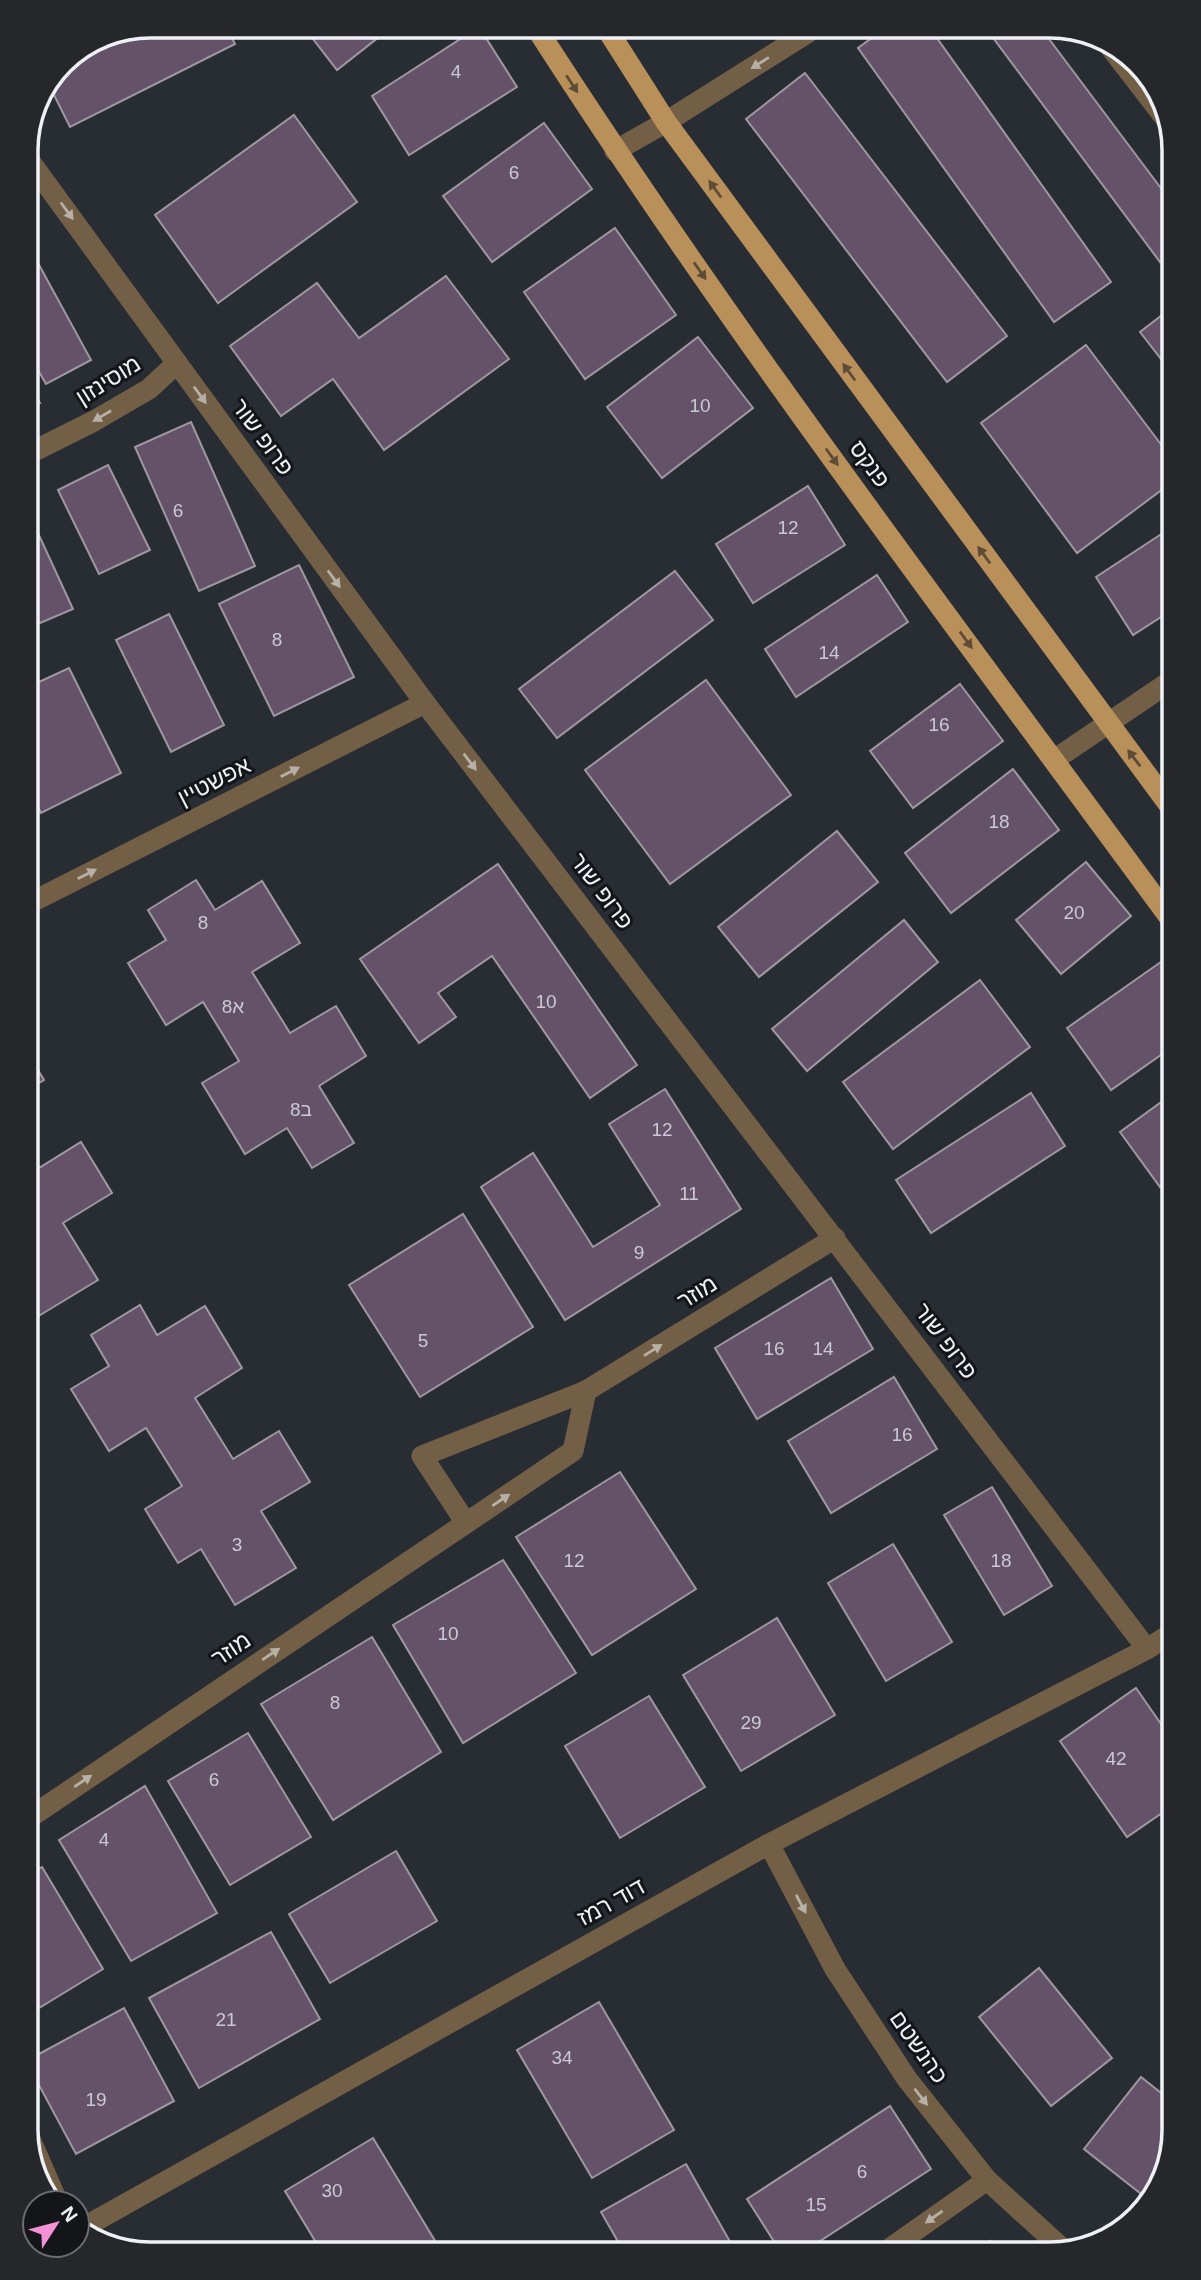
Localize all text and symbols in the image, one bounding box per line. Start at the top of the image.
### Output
one-way arrow [751,56,770,69]
house number: 4 [451,61,462,82]
one-way arrow [565,74,578,93]
house number: 6 [509,162,519,183]
one-way arrow [708,180,722,198]
one-way arrow [59,202,73,220]
one-way arrow [693,262,707,280]
street label: מוסינזון [71,350,145,410]
one-way arrow [843,363,857,381]
one-way arrow [193,386,207,404]
street label: פרופ שור [227,394,299,480]
house number: 10 [689,395,711,416]
one-way arrow [92,410,111,422]
street label: פנקס [844,436,896,492]
one-way arrow [825,448,839,466]
house number: 6 [173,500,183,521]
house number: 12 [777,517,799,538]
one-way arrow [977,546,991,565]
one-way arrow [327,570,341,588]
house number: 8 [272,629,282,650]
one-way arrow [959,631,974,649]
house number: 14 [818,642,840,663]
house number: 16 [928,714,950,735]
one-way arrow [1127,749,1141,767]
street label: אפשטיין [173,751,255,810]
one-way arrow [462,753,476,771]
one-way arrow [280,766,300,777]
house number: 18 [988,811,1010,832]
street label: פרופ שור [565,848,639,934]
one-way arrow [77,869,97,880]
house number: 20 [1063,902,1085,923]
house number: 8 [198,912,208,933]
house number: 10 [535,991,557,1012]
house number: 8א [222,996,244,1017]
house number: 8ב [290,1099,312,1120]
house number: 12 [651,1119,673,1140]
house number: 11 [679,1183,699,1204]
house number: 9 [634,1242,644,1263]
street label: מוזר [673,1270,721,1314]
street label: פרופ שור [909,1298,983,1384]
house number: 5 [418,1330,428,1351]
house number: 16 [763,1338,785,1359]
house number: 14 [812,1338,834,1359]
one-way arrow [644,1343,663,1356]
house number: 16 [891,1424,913,1445]
one-way arrow [491,1493,510,1506]
house number: 3 [232,1534,242,1555]
house number: 12 [563,1550,585,1571]
house number: 18 [990,1550,1012,1571]
house number: 10 [437,1623,459,1644]
street label: מוזר [207,1627,255,1671]
one-way arrow [262,1648,281,1661]
house number: 8 [330,1692,340,1713]
house number: 29 [740,1712,762,1733]
house number: 42 [1105,1748,1127,1769]
house number: 6 [209,1769,219,1790]
one-way arrow [73,1775,93,1788]
house number: 4 [99,1829,110,1850]
street label: דוד רמז [573,1873,649,1931]
one-way arrow [795,1894,807,1914]
street label: כהנשטם [885,2006,953,2088]
house number: 21 [215,2009,237,2030]
house number: 34 [551,2047,573,2068]
one-way arrow [914,2087,929,2105]
house number: 19 [85,2089,107,2110]
house number: 6 [857,2161,867,2182]
house number: 30 [321,2180,343,2201]
north arrow [21,2189,91,2259]
house number: 15 [805,2194,827,2215]
text: N [57,2203,82,2226]
one-way arrow [925,2210,943,2224]

